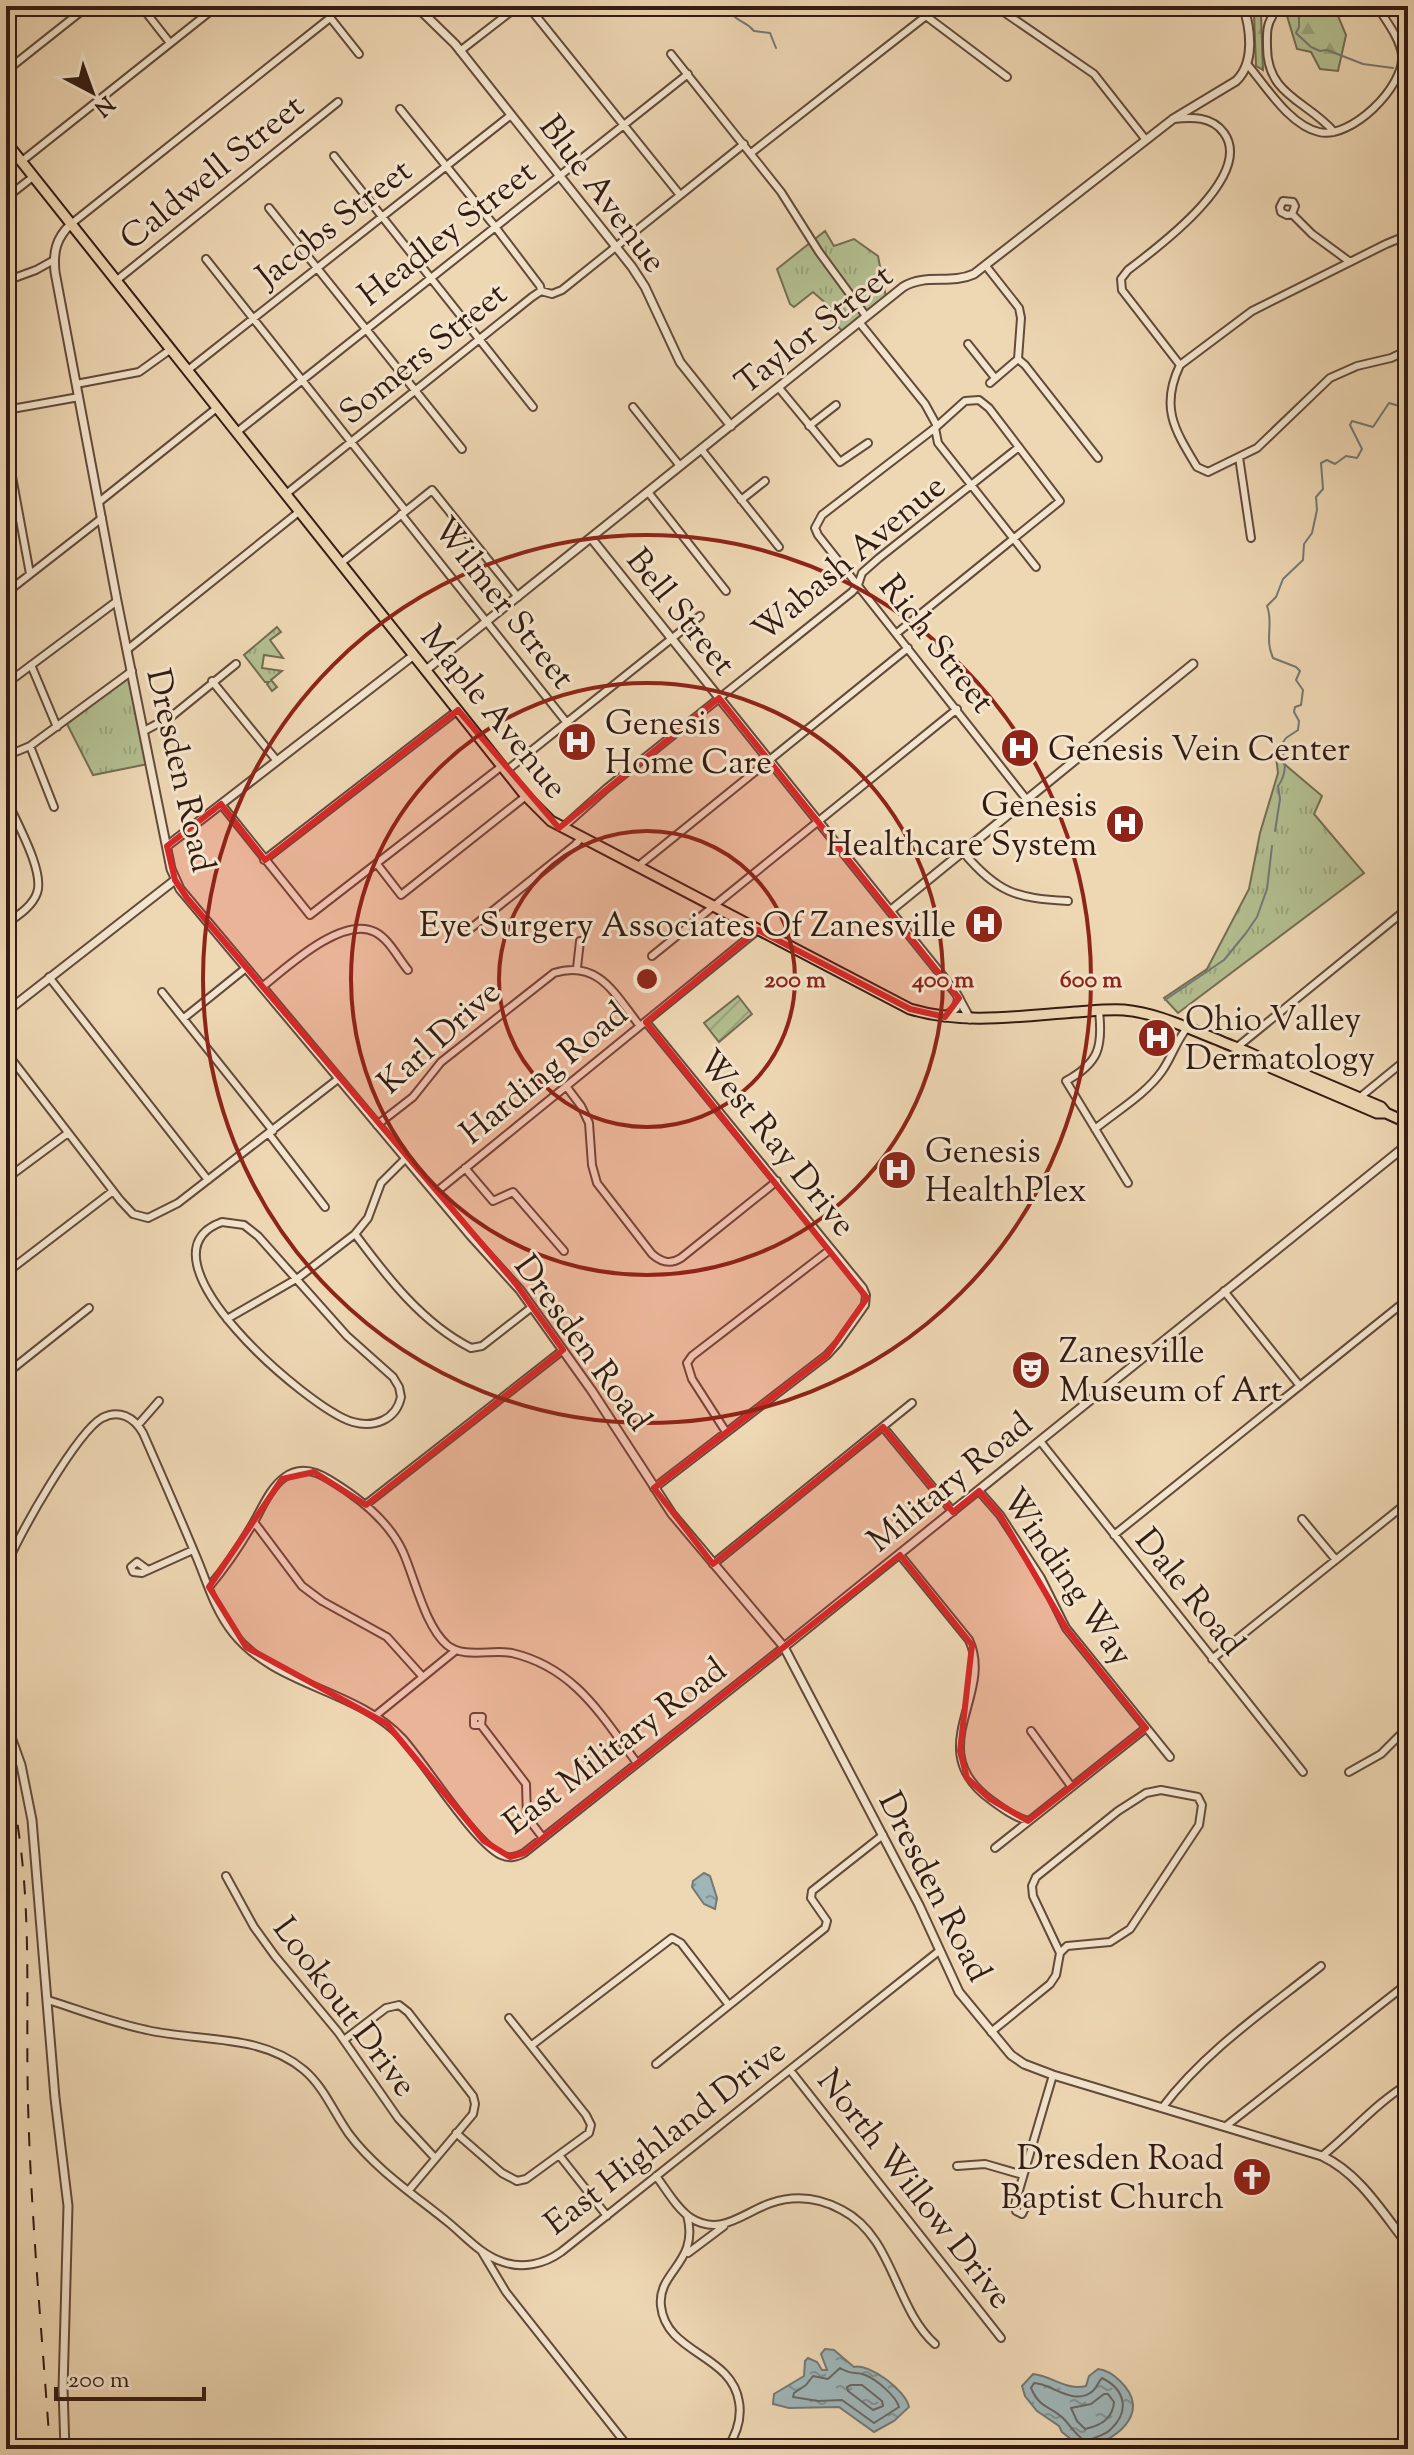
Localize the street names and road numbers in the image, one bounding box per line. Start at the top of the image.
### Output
street label: Caldwell Street [110,84,316,263]
street label: Blue Avenue [525,106,677,284]
street label: Jacobs Street [245,148,424,302]
street label: Headley Street [349,149,548,320]
street label: Taylor Street [726,253,905,408]
street label: Somers Street [330,271,519,438]
street label: Wabash Avenue [743,464,958,655]
street label: Wilmer Street [419,508,585,701]
street label: Bell Street [613,539,746,688]
street label: Rich Street [865,565,1005,725]
street label: Maple Avenue [407,616,578,811]
street label: Dresden Road [131,664,226,877]
street label: Karl Drive [368,970,513,1107]
street label: Harding Road [451,992,640,1158]
street label: West Ray Drive [684,1040,866,1248]
street label: Dresden Road [500,1246,662,1442]
street label: Military Road [858,1402,1044,1566]
street label: Winding Way [988,1479,1144,1677]
street label: Dale Road [1122,1519,1255,1667]
street label: East Military Road [494,1647,738,1848]
street label: Dresden Road [864,1784,1002,1991]
street label: Lookout Drive [259,1908,427,2108]
street label: East Highland Drive [535,2029,797,2249]
street label: North Willow Drive [804,2060,1023,2321]

